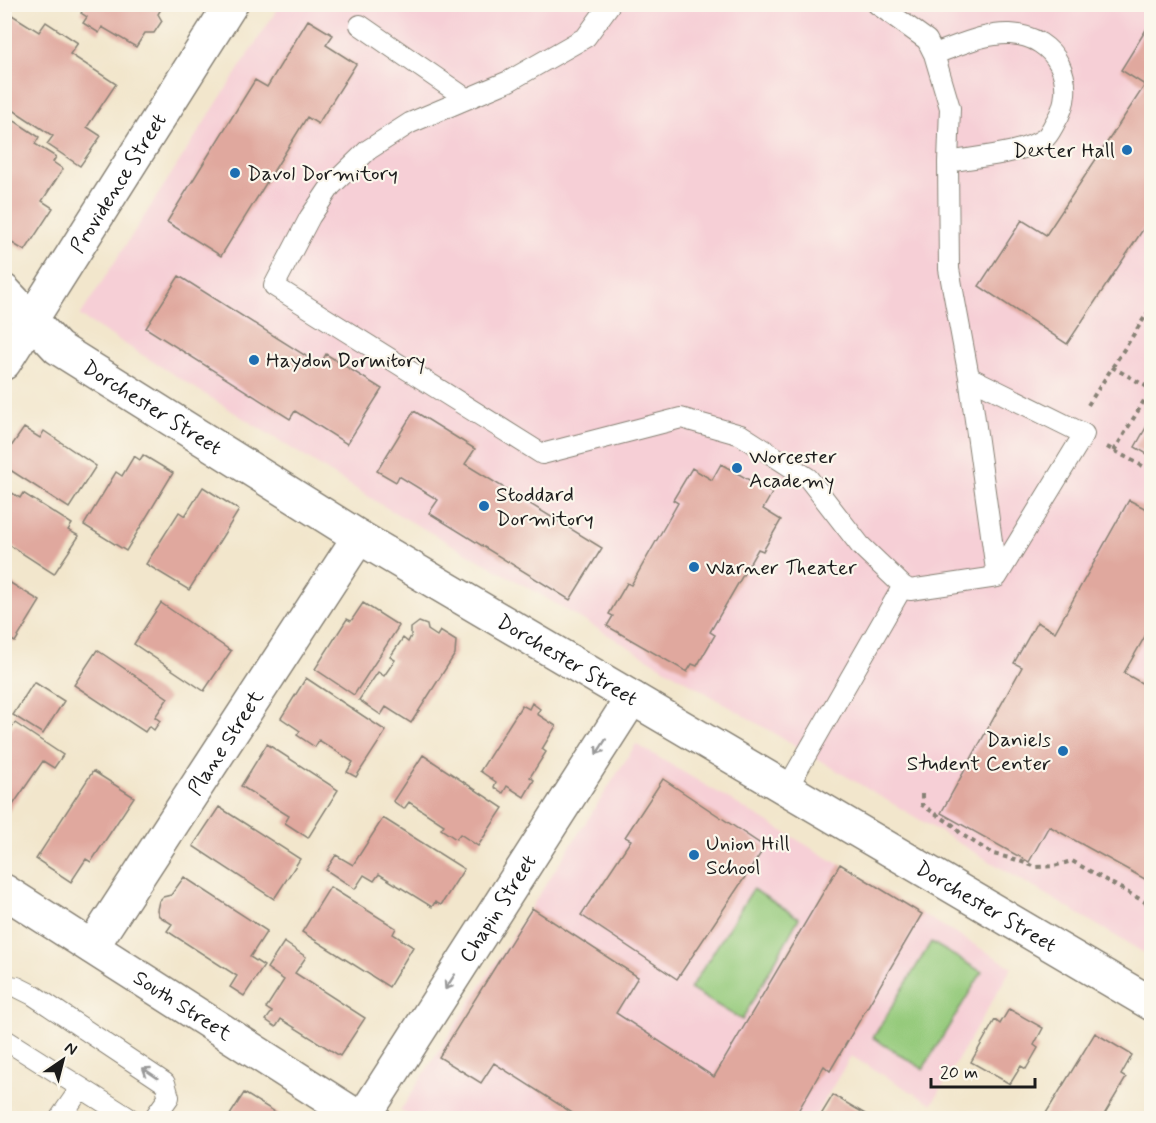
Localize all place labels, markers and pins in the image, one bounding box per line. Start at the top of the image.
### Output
place label: Dexter Hall [1013,137,1115,165]
marker: Dexter Hall [1120,143,1134,157]
place label: Davol Dormitory [247,160,398,188]
marker: Davol Dormitory [228,166,242,180]
place label: Haydon Dormitory [266,347,426,375]
marker: Haydon Dormitory [247,353,261,367]
place label: Worcester Academy [749,443,837,495]
marker: Worcester Academy [730,461,744,475]
place label: Stoddard Dormitory [496,481,594,533]
marker: Stoddard Dormitory [477,499,491,513]
place label: Warner Theater [706,554,857,582]
marker: Warner Theater [687,560,701,574]
place label: Daniels Student Center [907,726,1051,778]
marker: Daniels Student Center [1056,744,1070,758]
place label: Union Hill School [706,830,790,882]
marker: Union Hill School [687,848,701,862]

